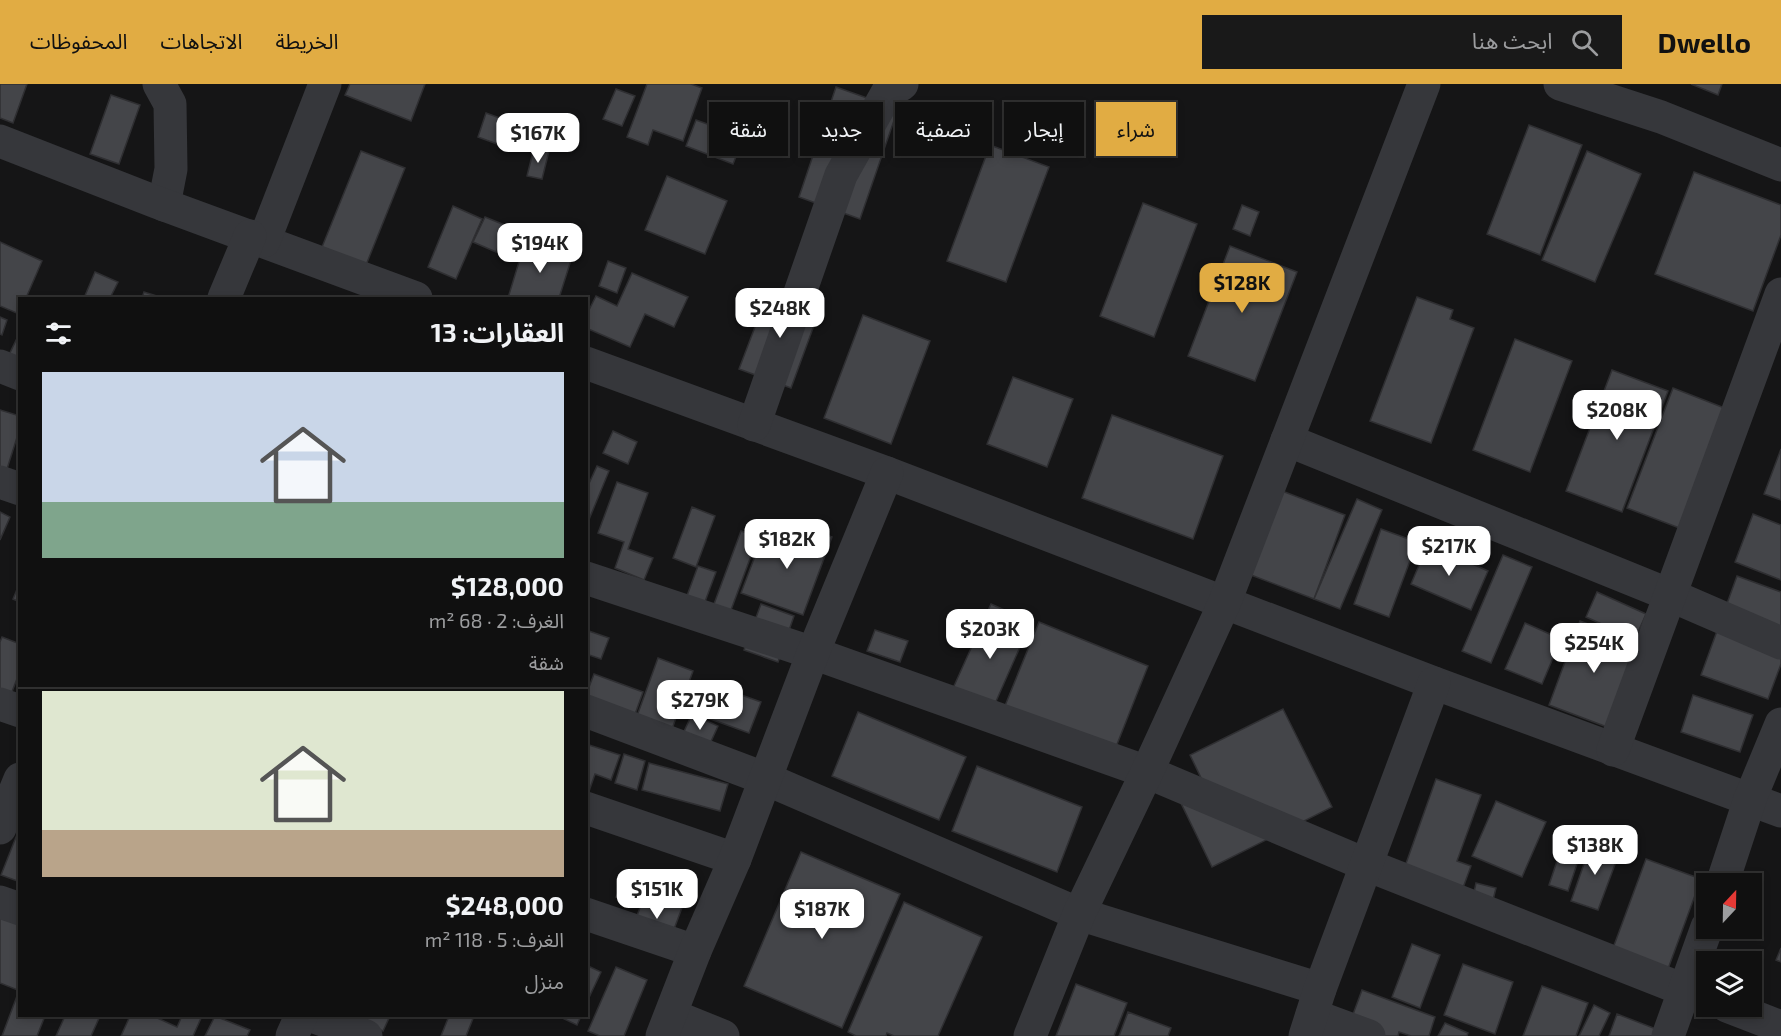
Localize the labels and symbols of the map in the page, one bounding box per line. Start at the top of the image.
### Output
pin: $167K [496,113,580,164]
pin: $194K [498,223,582,274]
pin: $128K [1200,263,1284,314]
pin: $248K [738,288,822,339]
pin: $208K [1575,390,1659,441]
pin: $182K [745,519,829,570]
pin: $217K [1407,526,1491,577]
pin: $203K [948,609,1032,660]
pin: $254K [1552,623,1636,674]
pin: $279K [658,680,742,731]
pin: $138K [1553,825,1637,876]
pin: $151K [615,869,699,920]
north arrow [1696,873,1762,939]
pin: $187K [780,889,864,940]

